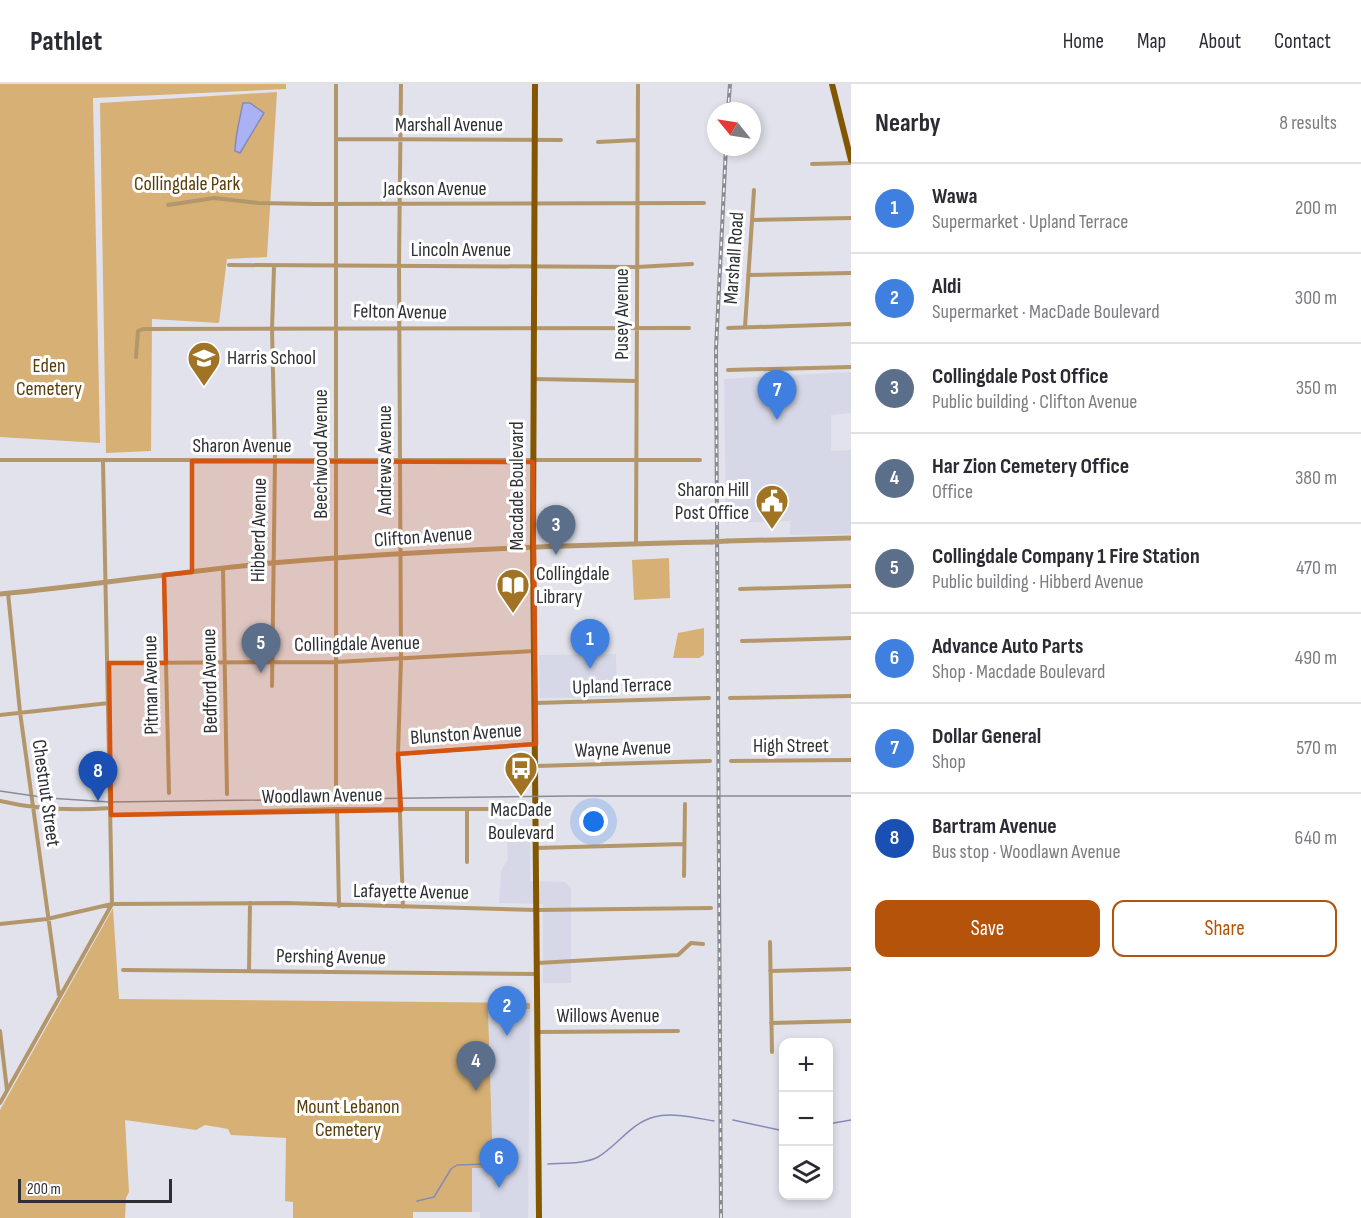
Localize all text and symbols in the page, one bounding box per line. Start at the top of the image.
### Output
text: Pathlet [30,25,102,58]
text: Home [1063,29,1104,54]
text: Map [1137,29,1166,54]
text: About [1199,29,1241,54]
text: Contact [1274,29,1331,54]
north arrow [707,102,761,156]
text: Nearby [875,108,941,139]
text: 8 results [1279,111,1337,135]
street label: Marshall Avenue [395,113,503,137]
park label: Collingdale Park [134,172,240,196]
street label: Jackson Avenue [382,177,487,201]
text: Wawa [932,183,978,210]
text: 1 [891,196,898,220]
text: 200 m [1295,196,1337,220]
text: Supermarket · Upland Terrace [932,210,1128,234]
street label: Marshall Road [719,211,749,305]
street label: Lincoln Avenue [411,238,511,262]
street label: Pusey Avenue [610,268,634,360]
text: Aldi [932,273,961,300]
text: 2 [890,286,899,310]
text: 300 m [1295,286,1337,310]
street label: Felton Avenue [353,299,447,325]
text: Supermarket · MacDade Boulevard [932,300,1160,324]
school or university icon: Harris School [186,340,222,387]
place label: Harris School [227,346,316,370]
park label: Eden Cemetery [16,354,82,401]
text: Collingdale Post Office [932,363,1108,390]
pin: 7 [758,370,796,420]
text: 3 [890,376,899,400]
text: 350 m [1296,376,1337,400]
street label: Beechwood Avenue [309,389,333,519]
text: Public building · Clifton Avenue [932,390,1137,414]
street label: Andrews Avenue [373,405,397,516]
street label: Macdade Boulevard [505,421,529,551]
street label: Sharon Avenue [192,434,292,458]
text: Har Zion Cemetery Office [932,453,1129,480]
text: 4 [890,466,899,490]
text: 380 m [1295,466,1337,490]
street label: Hibberd Avenue [246,478,272,582]
place label: Sharon Hill Post Office [675,478,749,525]
text: Office [932,480,973,504]
public building icon: Sharon Hill Post Office [754,483,790,530]
pin: 3 [536,506,576,555]
street label: Clifton Avenue [373,522,473,552]
text: Collingdale Company 1 Fire Station [932,543,1200,570]
text: 5 [890,556,899,580]
text: 470 m [1296,556,1337,580]
place label: Collingdale Library [536,562,610,609]
library icon: Collingdale Library [495,567,531,614]
text: Public building · Hibberd Avenue [932,570,1144,594]
pin: 1 [570,620,610,669]
pin: 5 [242,624,280,673]
street label: Bedford Avenue [197,628,223,734]
street label: Collingdale Avenue [294,631,420,657]
text: Advance Auto Parts [932,633,1083,660]
street label: Pitman Avenue [138,635,164,735]
text: 6 [890,646,899,670]
text: 490 m [1295,646,1337,670]
text: Shop · Macdade Boulevard [932,660,1105,684]
street label: Upland Terrace [572,672,672,700]
street label: Blunston Avenue [409,718,523,750]
text: Dollar General [932,723,1041,750]
street label: High Street [753,734,829,758]
street label: Wayne Avenue [574,735,672,763]
text: 7 [890,736,899,760]
text: 570 m [1296,736,1337,760]
street label: Chestnut Street [27,738,65,848]
bus stop icon: MacDade Boulevard [503,750,539,797]
text: Shop [932,750,966,774]
pin: 8 [78,752,118,801]
street label: Woodlawn Avenue [261,783,383,809]
place label: MacDade Boulevard [488,798,554,845]
your location [579,807,608,836]
text: Bartram Avenue [932,813,1057,840]
text: 8 [890,826,899,850]
text: 640 m [1295,826,1337,850]
text: Bus stop · Woodlawn Avenue [932,840,1120,864]
street label: Lafayette Avenue [353,879,469,905]
button: Save [875,900,1100,957]
button: Share [1112,900,1337,957]
street label: Pershing Avenue [276,944,386,970]
pin: 2 [488,986,526,1036]
street label: Willows Avenue [557,1004,659,1028]
map controls [779,1038,833,1200]
button: + [779,1038,833,1092]
pin: 4 [456,1042,496,1091]
button: − [779,1092,833,1146]
park label: Mount Lebanon Cemetery [296,1095,400,1142]
pin: 6 [480,1138,518,1188]
button: layers [779,1146,833,1200]
scale bar [18,1176,172,1204]
text: 200 m [27,1180,61,1199]

